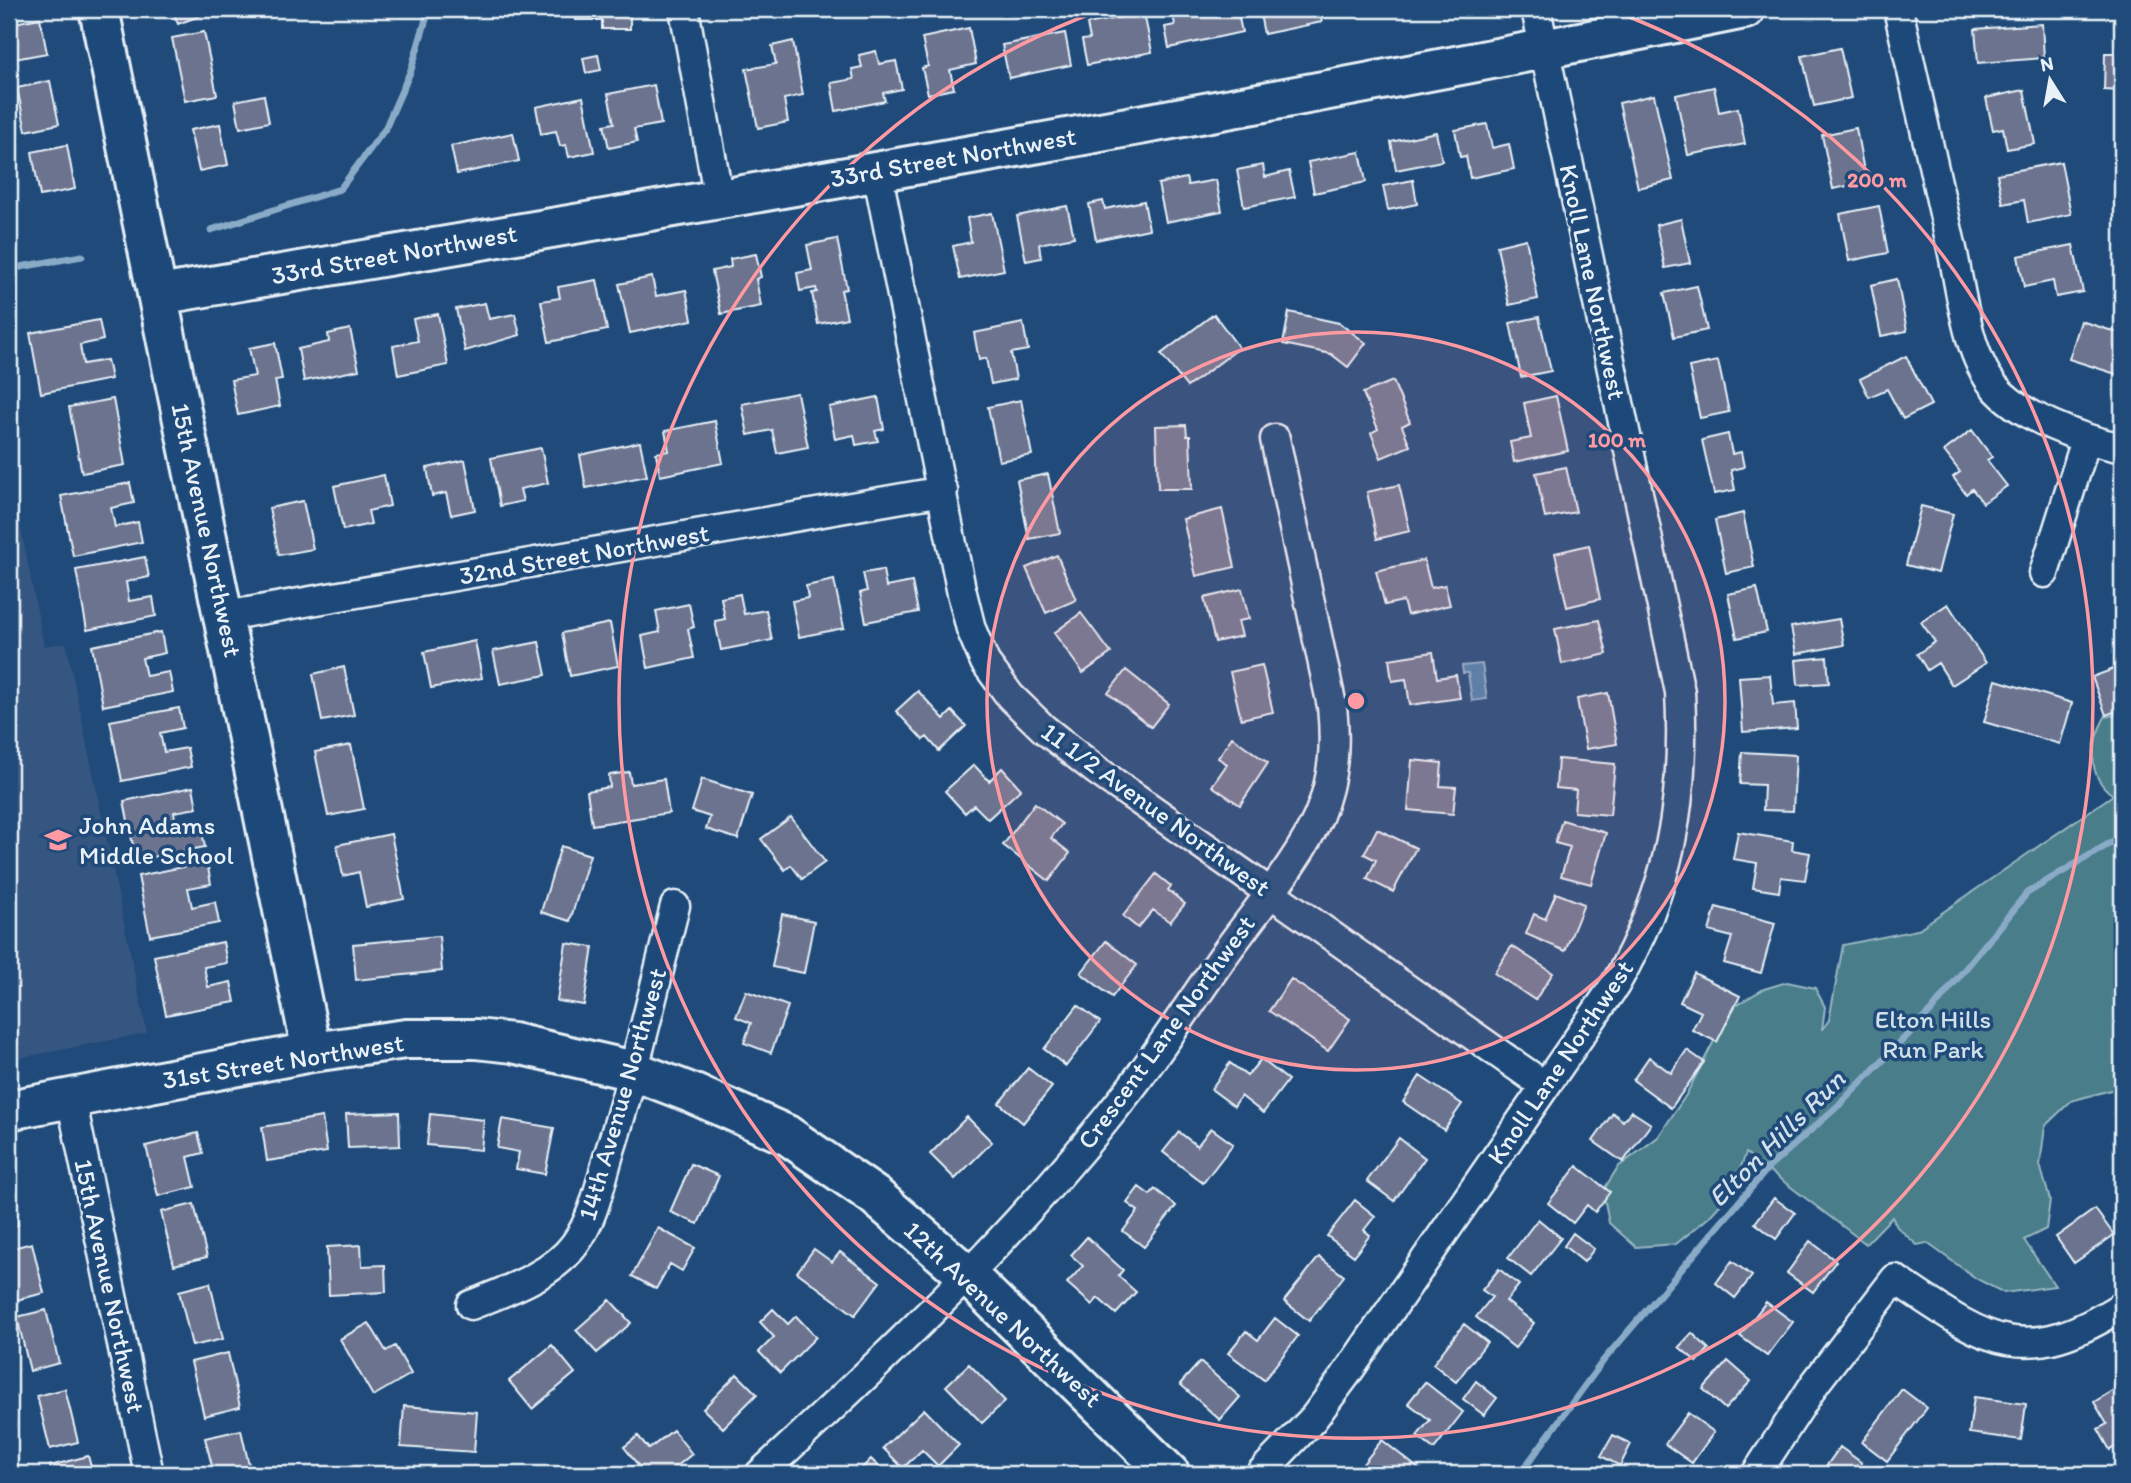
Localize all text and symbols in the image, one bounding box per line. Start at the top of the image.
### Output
north arrow [2016,46,2086,116]
text: N [2038,51,2055,76]
street label: 33rd Street Northwest [828,120,1079,194]
street label: Knoll Lane Northwest [1552,161,1634,403]
text: 200 m [1847,167,1907,192]
street label: 33rd Street Northwest [269,217,520,291]
street label: 15th Avenue Northwest [164,400,250,660]
text: 100 m [1588,427,1646,452]
street label: 32nd Street Northwest [457,516,712,592]
centre of rings [1344,689,1368,713]
street label: 11 1/2 Avenue Northwest [1035,715,1277,903]
place label: John Adams Middle School [79,809,234,871]
school or university icon: John Adams Middle School [43,825,73,855]
street label: Crescent Lane Northwest [1070,909,1262,1155]
street label: Knoll Lane Northwest [1480,953,1640,1170]
street label: 14th Avenue Northwest [571,964,673,1224]
park label: Elton Hills Run Park [1875,1003,1991,1065]
street label: 31st Street Northwest [160,1026,406,1096]
water label: Elton Hills Run [1700,1062,1852,1214]
street label: 15th Avenue Northwest [67,1156,153,1416]
street label: 12th Avenue Northwest [897,1214,1109,1414]

